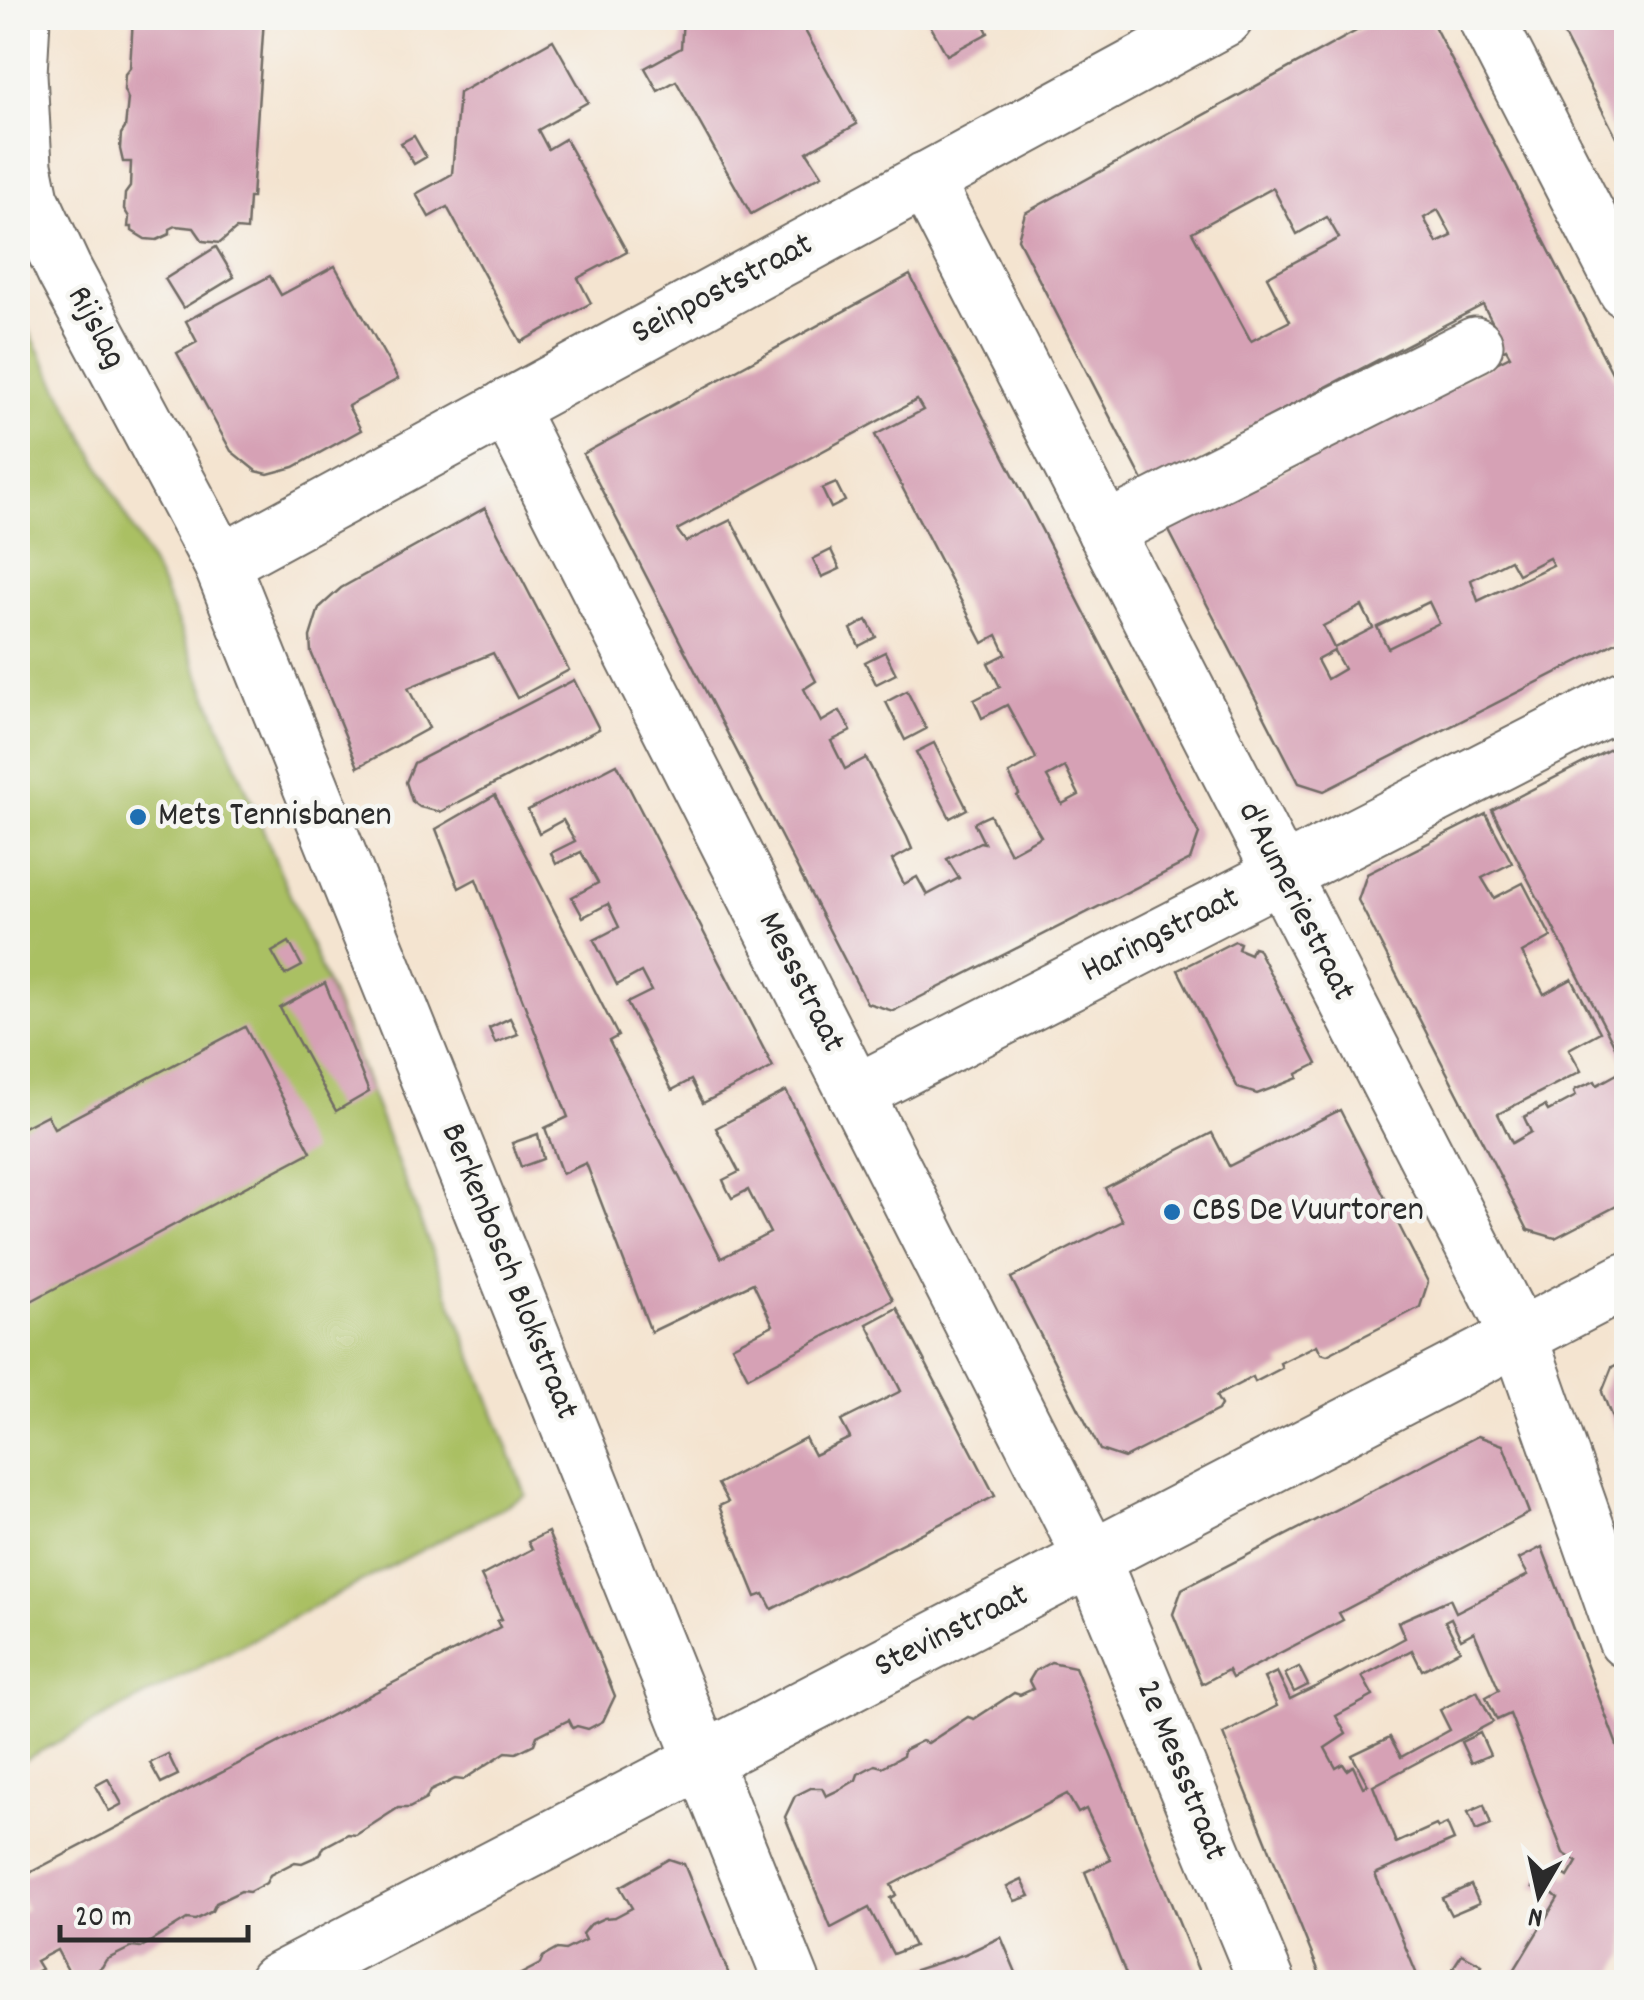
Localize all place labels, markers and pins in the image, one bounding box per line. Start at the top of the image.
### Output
place label: Mets Tennisbanen [158,792,392,842]
marker: Mets Tennisbanen [127,806,149,828]
place label: CBS De Vuurtoren [1192,1187,1424,1237]
marker: CBS De Vuurtoren [1161,1201,1183,1223]

